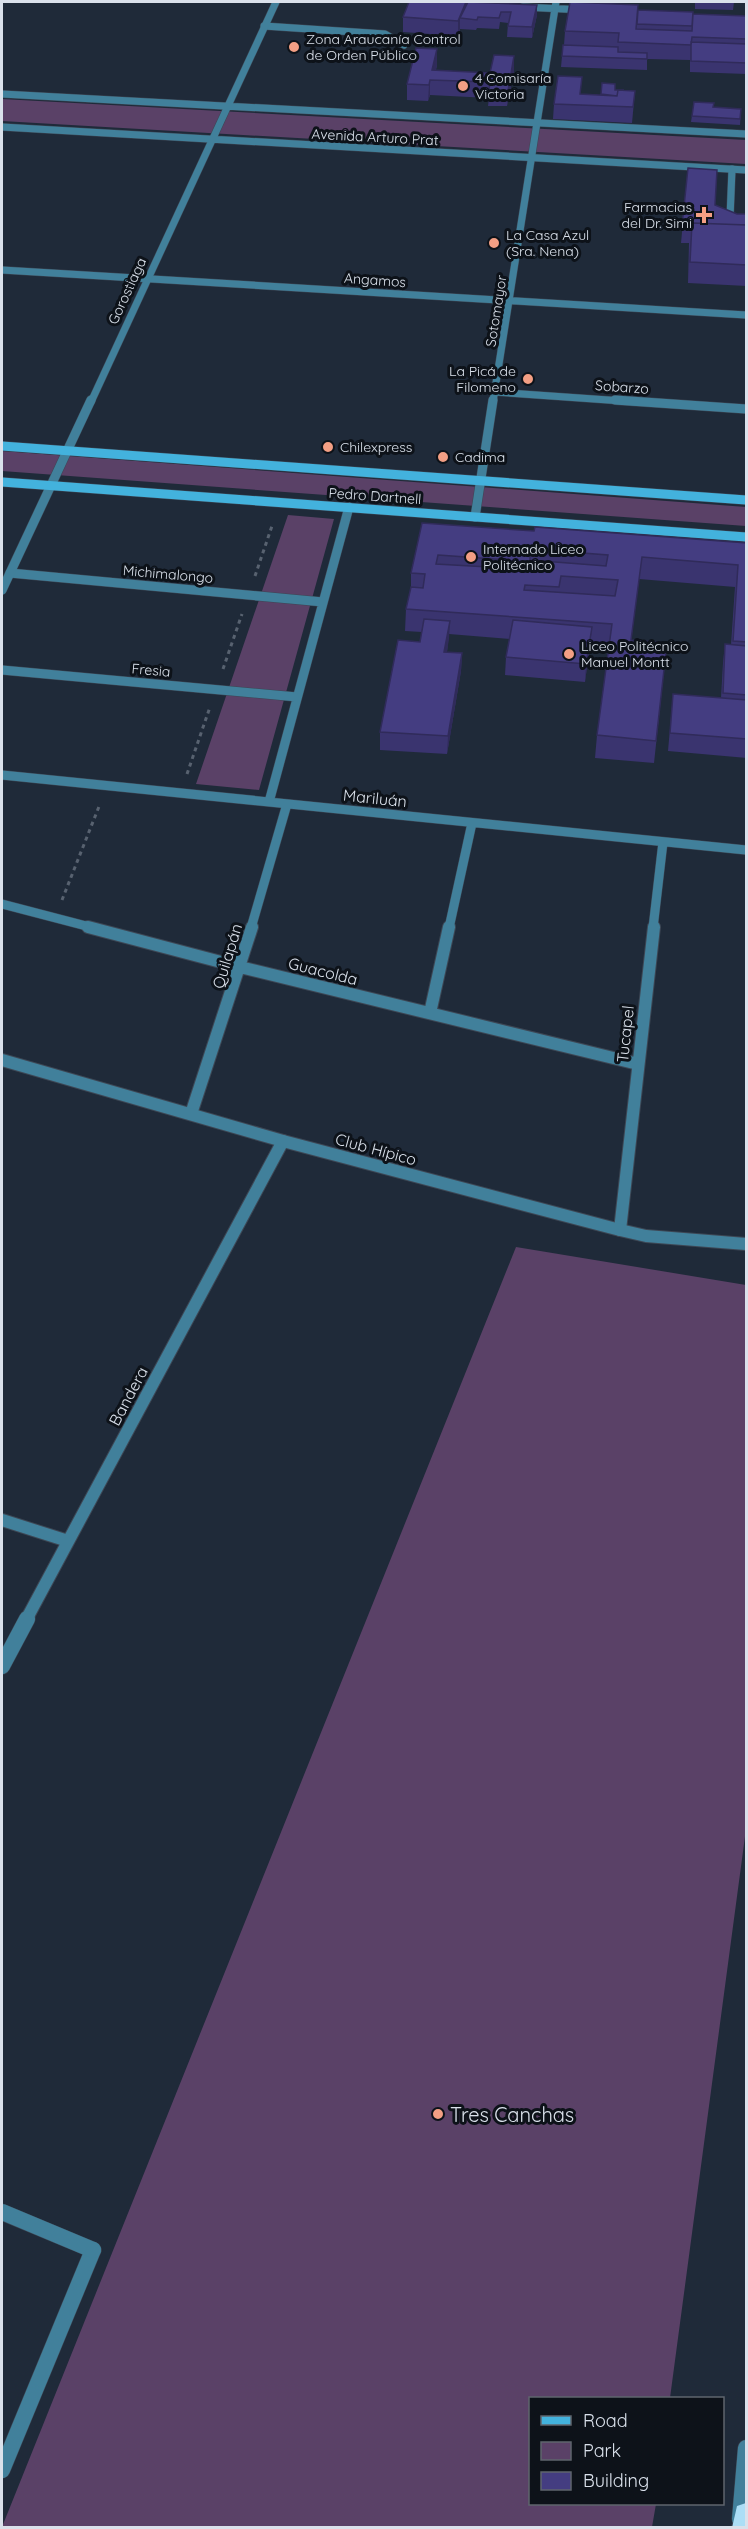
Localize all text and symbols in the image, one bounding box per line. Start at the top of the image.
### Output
place label: Zona Araucanía Control de Orden Público [306,30,461,64]
marker: Zona Araucanía Control de Orden Público [287,40,301,54]
place label: 4 Comisaría Victoria [475,69,552,103]
marker: 4 Comisaría Victoria [456,79,470,93]
street label: Avenida Arturo Prat [311,125,439,149]
place label: Farmacias del Dr. Simi [622,198,692,232]
marker: Farmacias del Dr. Simi [697,208,711,222]
place label: La Casa Azul (Sra. Nena) [506,226,589,260]
marker: La Casa Azul (Sra. Nena) [487,236,501,250]
street label: Gorostiaga [104,255,150,327]
street label: Angamos [343,269,407,291]
street label: Sotomayor [481,273,511,348]
place label: La Picá de Filomeno [449,362,516,396]
marker: La Picá de Filomeno [521,372,535,386]
street label: Sobarzo [595,376,649,398]
place label: Chilexpress [340,438,412,456]
marker: Chilexpress [321,440,335,454]
place label: Cadima [455,448,505,466]
marker: Cadima [436,450,450,464]
street label: Pedro Dartnell [328,484,422,508]
place label: Internado Liceo Politécnico [483,540,584,574]
marker: Internado Liceo Politécnico [464,550,478,564]
street label: Michimalongo [122,561,214,587]
place label: Liceo Politécnico Manuel Montt [581,637,688,671]
marker: Liceo Politécnico Manuel Montt [562,647,576,661]
street label: Fresia [131,659,171,681]
street label: Mariluán [342,785,408,811]
street label: Quilapán [208,921,246,991]
street label: Guacolda [286,953,360,989]
street label: Tucapel [612,1004,638,1064]
street label: Club Hípico [333,1129,419,1169]
street label: Bandera [104,1363,152,1429]
place label: Tres Canchas [450,2102,574,2127]
marker: Tres Canchas [431,2107,445,2121]
legend [529,2397,724,2505]
text: Road [583,2409,628,2432]
text: Park [583,2439,621,2462]
text: Building [583,2469,649,2492]

